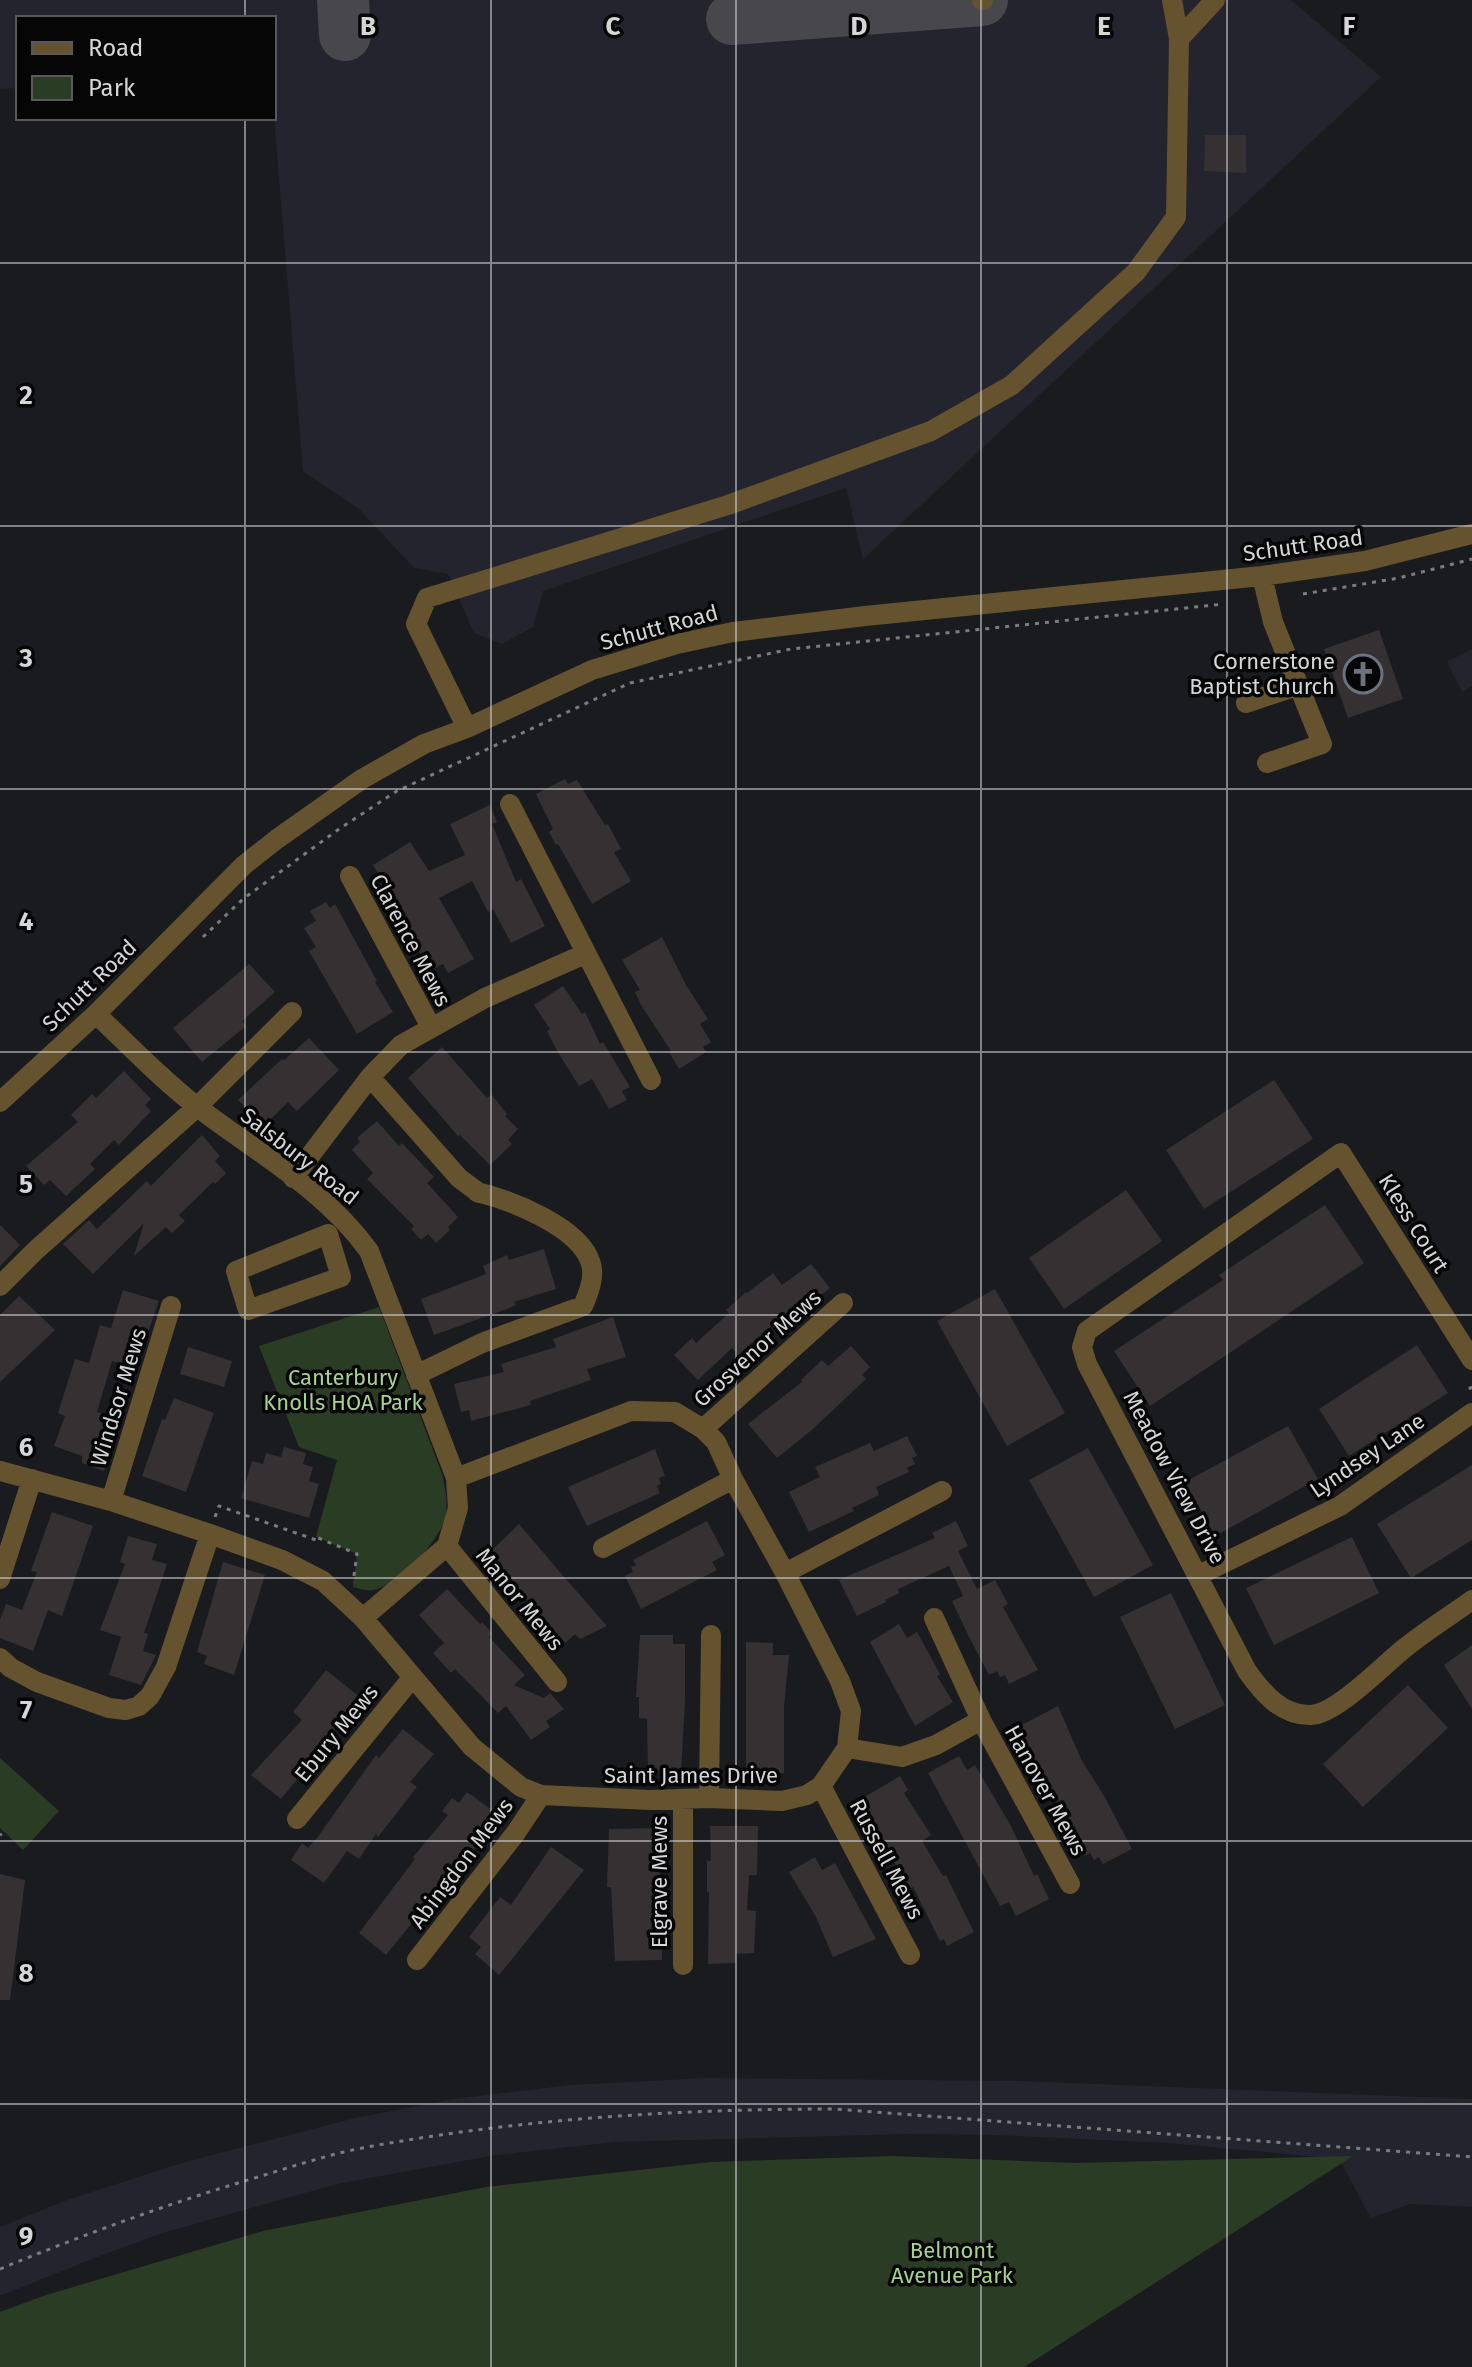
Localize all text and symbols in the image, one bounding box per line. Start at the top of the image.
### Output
text: B [360,11,376,42]
text: C [606,11,621,42]
text: D [851,11,868,42]
text: E [1097,11,1111,42]
text: F [1343,11,1356,42]
legend [16,16,276,120]
text: Road [88,34,143,62]
text: Park [88,74,136,102]
text: 2 [19,380,33,411]
street label: Schutt Road [1241,524,1365,567]
street label: Schutt Road [597,599,721,656]
text: 3 [18,643,33,674]
place label: Cornerstone Baptist Church [1189,648,1335,700]
church icon: Cornerstone Baptist Church [1342,653,1384,695]
street label: Clarence Mews [364,869,457,1011]
text: 4 [19,906,34,937]
street label: Schutt Road [37,934,142,1037]
street label: Salsbury Road [235,1102,364,1211]
text: 5 [19,1169,33,1200]
street label: Kless Court [1373,1169,1455,1278]
street label: Grosvenor Mews [688,1284,827,1413]
street label: Windsor Mews [85,1325,152,1469]
park label: Canterbury Knolls HOA Park [263,1364,423,1416]
street label: Meadow View Drive [1118,1386,1232,1568]
street label: Lyndsey Lane [1305,1407,1430,1504]
text: 6 [19,1432,34,1463]
street label: Manor Mews [470,1543,569,1656]
street label: Ebury Mews [289,1679,384,1788]
text: 7 [20,1695,32,1726]
street label: Hanover Mews [999,1720,1092,1860]
street label: Saint James Drive [604,1762,778,1789]
street label: Abingdon Mews [404,1793,519,1934]
street label: Russell Mews [844,1794,930,1924]
street label: Elgrave Mews [646,1816,673,1948]
text: 8 [18,1958,34,1989]
text: 9 [19,2221,33,2252]
park label: Belmont Avenue Park [891,2237,1014,2289]

